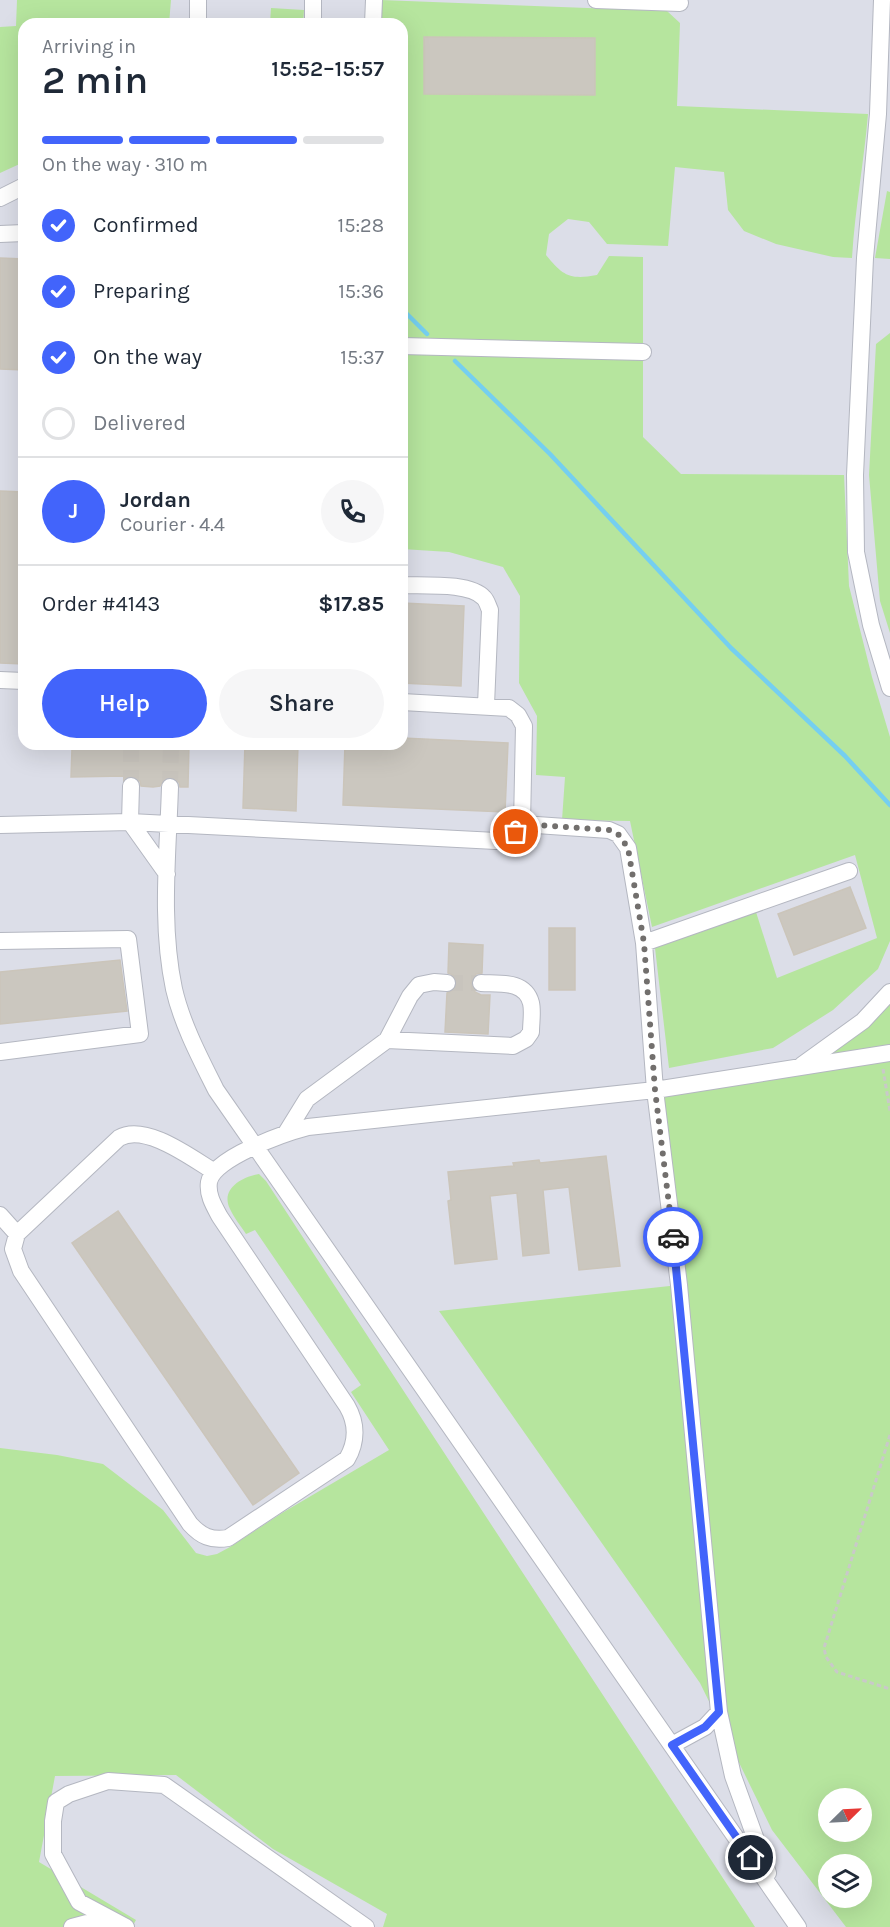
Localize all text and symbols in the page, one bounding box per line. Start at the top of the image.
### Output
text: Arriving in [42,35,136,58]
text: 15:52–15:57 [271,56,384,82]
text: 2 min [42,57,148,103]
text: On the way · 310 m [42,153,208,176]
icon: check [42,209,75,242]
text: Confirmed [93,212,199,238]
text: 15:28 [338,214,384,237]
icon: check [42,275,75,308]
text: Preparing [93,278,190,304]
text: 15:36 [338,280,384,303]
icon: check [42,341,75,374]
text: On the way [93,344,202,370]
text: 15:37 [340,346,384,369]
text: Delivered [93,410,186,436]
button: phone [321,480,384,543]
text: Jordan [120,487,191,513]
text: J [69,498,78,524]
text: Courier · 4.4 [120,513,225,536]
text: Order #4143 [42,591,160,617]
text: $17.85 [318,591,384,617]
button: Help [42,669,207,738]
button: Share [219,669,384,738]
pin [490,806,541,857]
icon: bag [499,815,532,848]
courier [643,1207,703,1267]
icon: car [657,1221,690,1254]
north arrow [818,1788,872,1842]
map controls [818,1788,872,1908]
pin [725,1832,776,1883]
icon: home [734,1841,767,1874]
button: layers [818,1854,872,1908]

